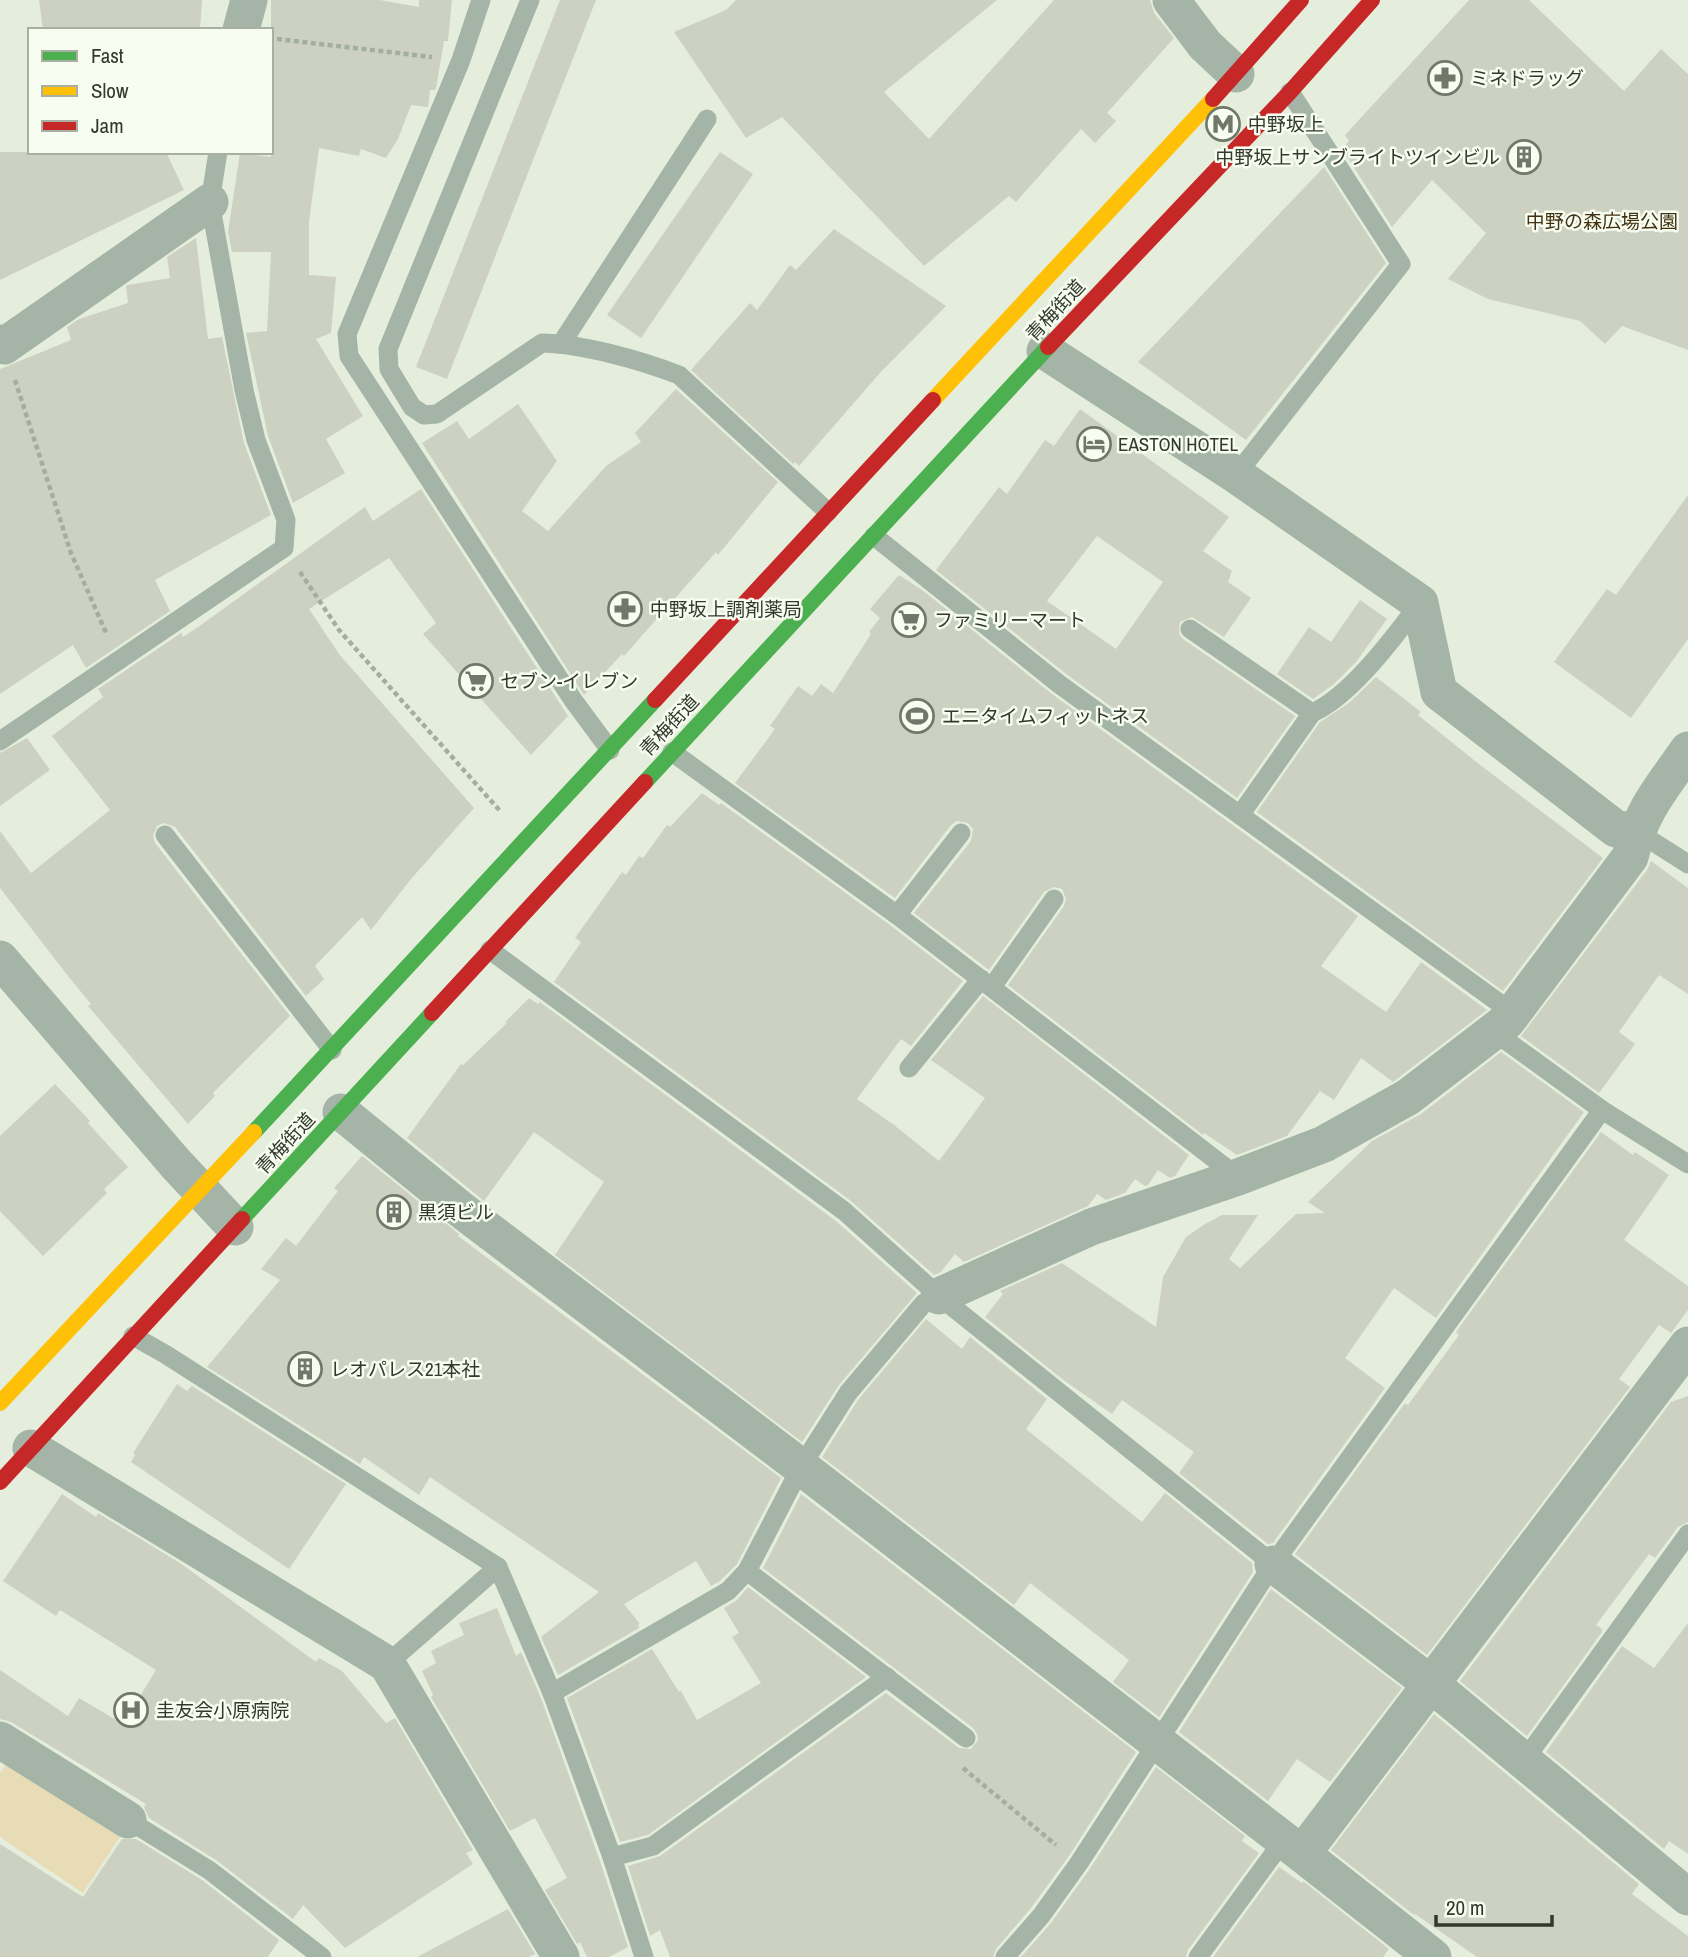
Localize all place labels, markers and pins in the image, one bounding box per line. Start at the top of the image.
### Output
pharmacy icon: ミネドラッグ [1426,59,1464,97]
place label: ミネドラッグ [1470,65,1584,91]
metro station icon: 中野坂上 [1204,105,1242,143]
place label: 中野坂上 [1248,111,1324,137]
building icon: 中野坂上サンブライトツインビル [1505,138,1543,176]
place label: 中野坂上サンブライトツインビル [1216,144,1500,170]
hotel icon: EASTON HOTEL [1075,425,1113,463]
place label: EASTON HOTEL [1118,431,1238,457]
pharmacy icon: 中野坂上調剤薬局 [606,590,644,628]
place label: 中野坂上調剤薬局 [650,596,802,622]
supermarket icon: ファミリーマート [890,601,928,639]
place label: ファミリーマート [934,607,1086,633]
supermarket icon: セブン-イレブン [457,662,495,700]
place label: セブン-イレブン [500,668,638,694]
sports icon: エニタイムフィットネス [898,697,936,735]
place label: エニタイムフィットネス [942,703,1149,729]
building icon: 黒須ビル [375,1193,413,1231]
place label: 黒須ビル [418,1199,494,1225]
building icon: レオパレス21本社 [286,1350,324,1388]
place label: レオパレス21本社 [330,1356,480,1382]
hospital icon: 圭友会小原病院 [112,1691,150,1729]
place label: 圭友会小原病院 [156,1697,289,1723]

